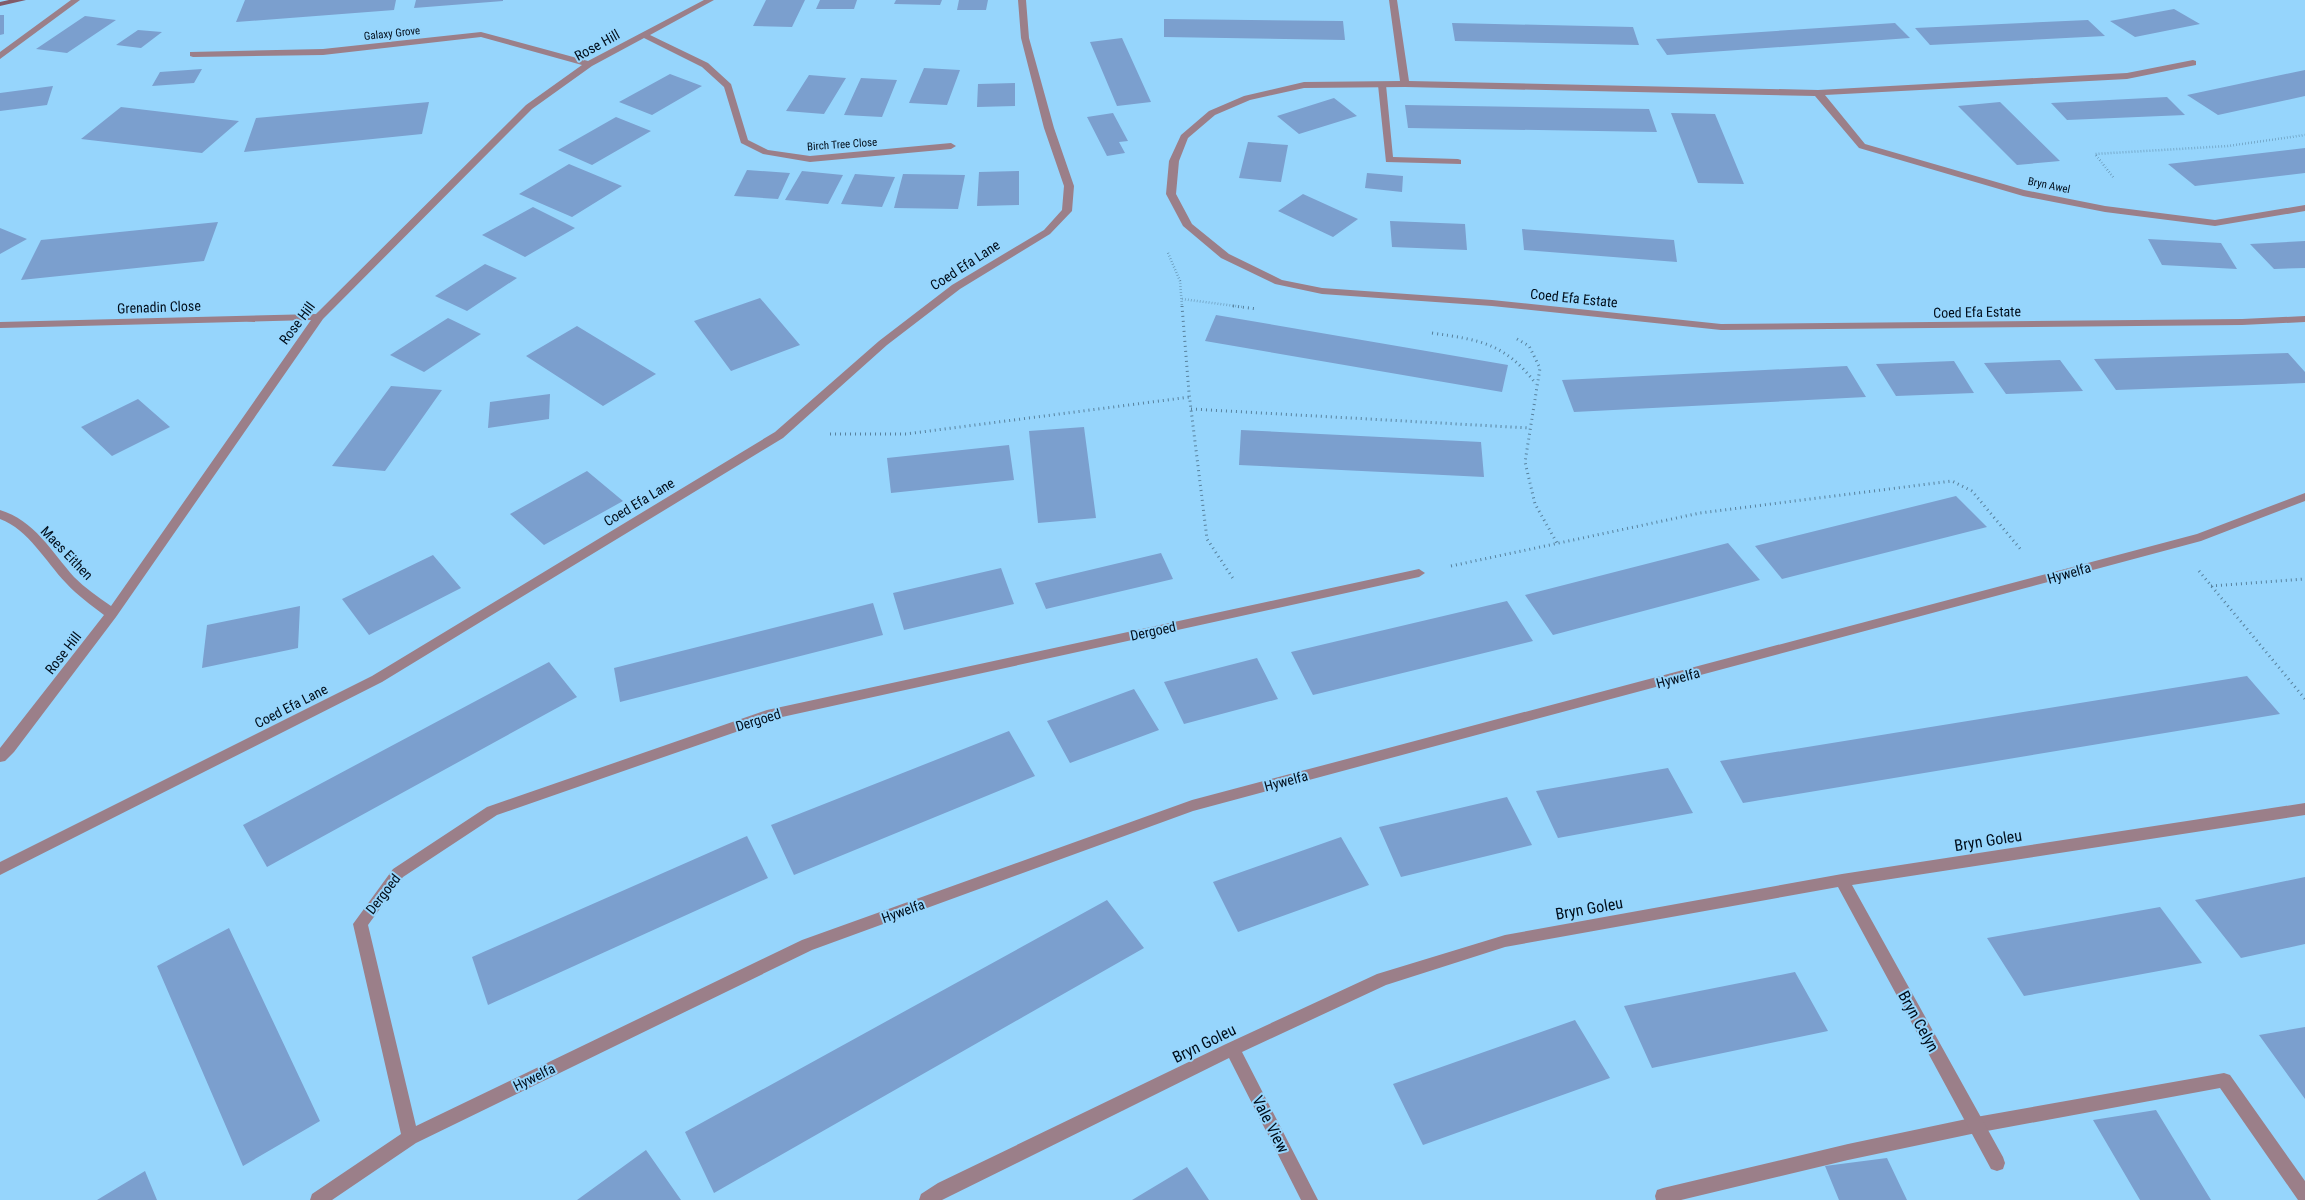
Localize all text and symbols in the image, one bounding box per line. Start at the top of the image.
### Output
street label: Galaxy Grove [363,24,421,43]
street label: Rose Hill [572,26,622,64]
street label: Birch Tree Close [806,136,878,153]
street label: Bryn Awel [2027,175,2071,196]
street label: Coed Efa Lane [927,236,1003,293]
street label: Coed Efa Estate [1530,285,1619,311]
street label: Grenadin Close [117,298,202,316]
street label: Rose Hill [276,299,318,347]
street label: Coed Efa Estate [1933,303,2021,321]
street label: Coed Efa Lane [601,474,678,529]
street label: Maes Eithen [38,523,96,583]
street label: Hywelfa [2045,559,2093,587]
street label: Dergoed [1129,618,1177,644]
street label: Rose Hill [42,629,84,677]
street label: Hywelfa [1654,665,1702,691]
street label: Coed Efa Lane [252,681,330,731]
street label: Dergoed [734,706,782,734]
street label: Hywelfa [1262,768,1310,794]
street label: Bryn Goleu [1953,826,2023,855]
street label: Dergoed [362,871,404,917]
street label: Bryn Goleu [1554,893,1624,924]
street label: Hywelfa [879,896,927,926]
street label: Bryn Celyn [1894,988,1943,1055]
street label: Bryn Goleu [1169,1020,1239,1067]
street label: Hywelfa [510,1060,558,1094]
street label: Vale View [1248,1092,1293,1156]

